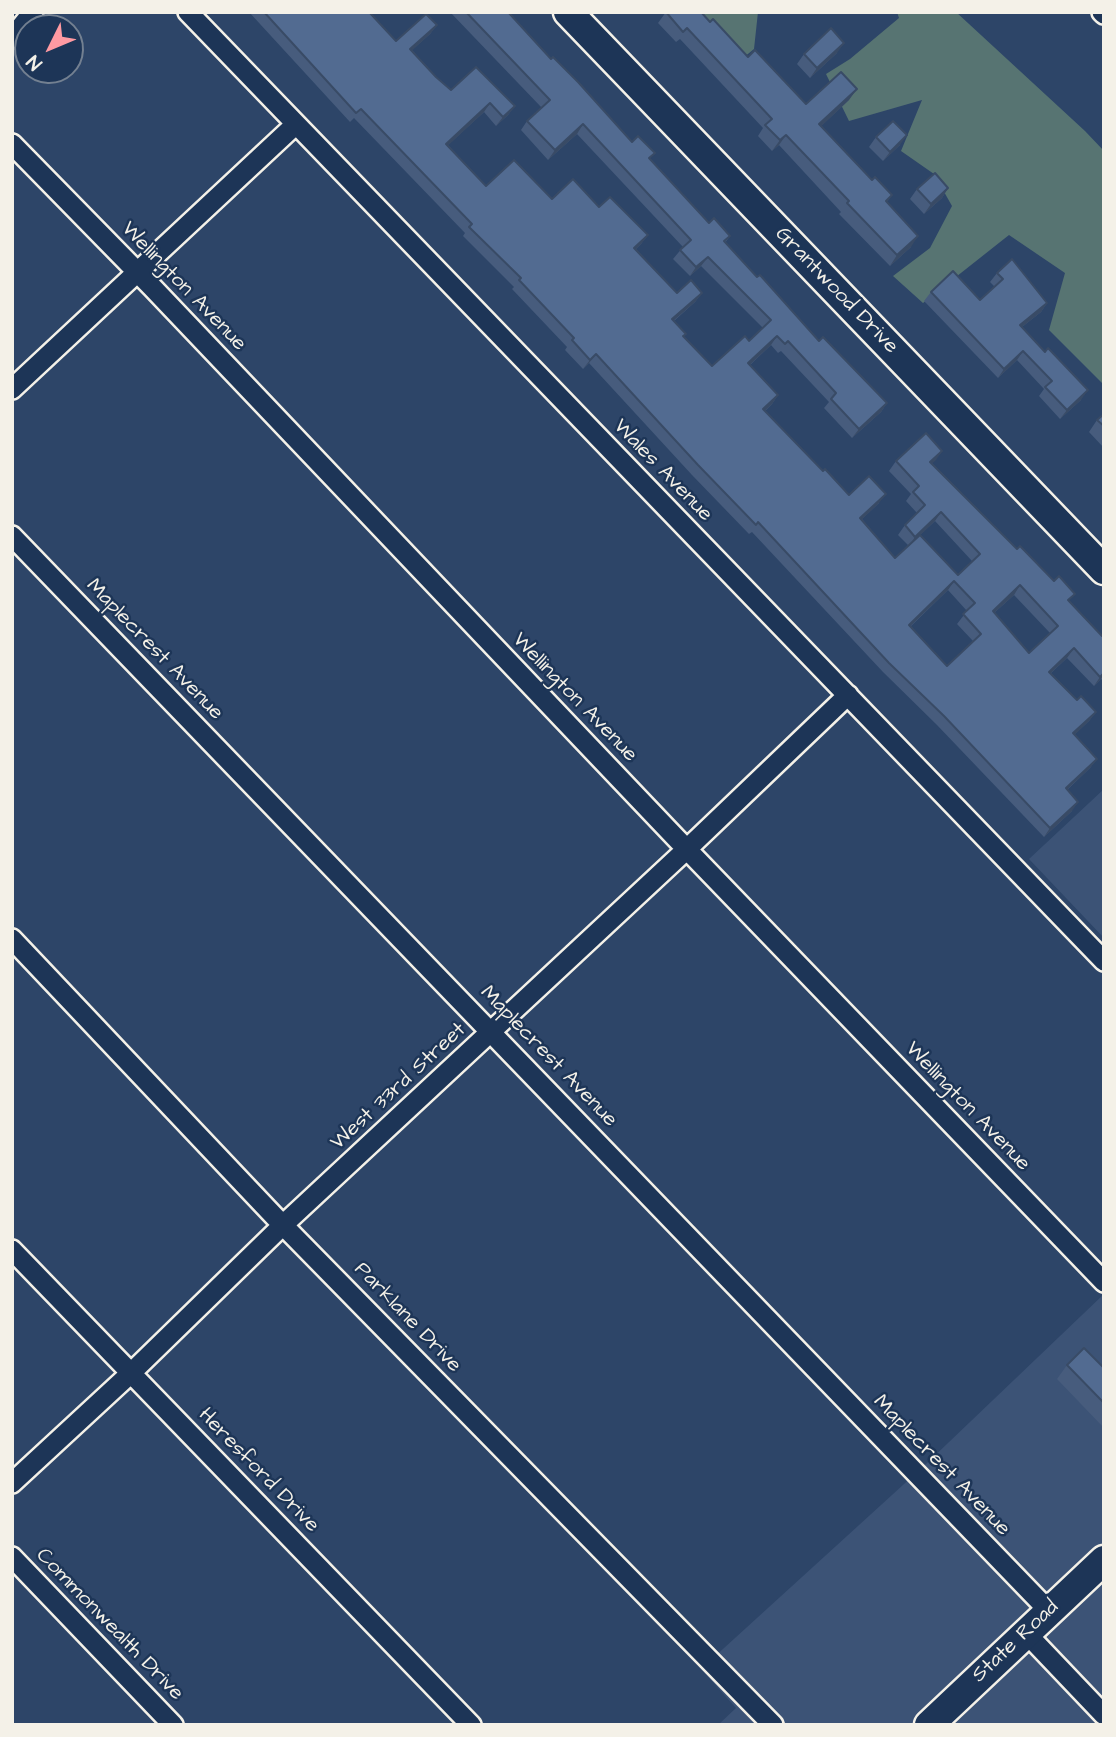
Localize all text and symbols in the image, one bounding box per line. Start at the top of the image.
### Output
north arrow [14,14,84,84]
text: N [21,49,49,76]
street label: Wellington Avenue [115,217,251,357]
street label: Grantwood Drive [769,222,903,360]
street label: Wales Avenue [607,415,717,527]
street label: Maplecrest Avenue [80,574,228,726]
street label: Wellington Avenue [506,628,642,768]
street label: Maplecrest Avenue [474,981,622,1133]
street label: West 33rd Street [326,1018,472,1156]
street label: Wellington Avenue [899,1037,1035,1177]
street label: Parklane Drive [348,1258,466,1378]
street label: Maplecrest Avenue [867,1390,1015,1542]
street label: Heresford Drive [192,1404,324,1538]
street label: Commonwealth Drive [30,1544,188,1706]
street label: State Road [967,1596,1065,1688]

